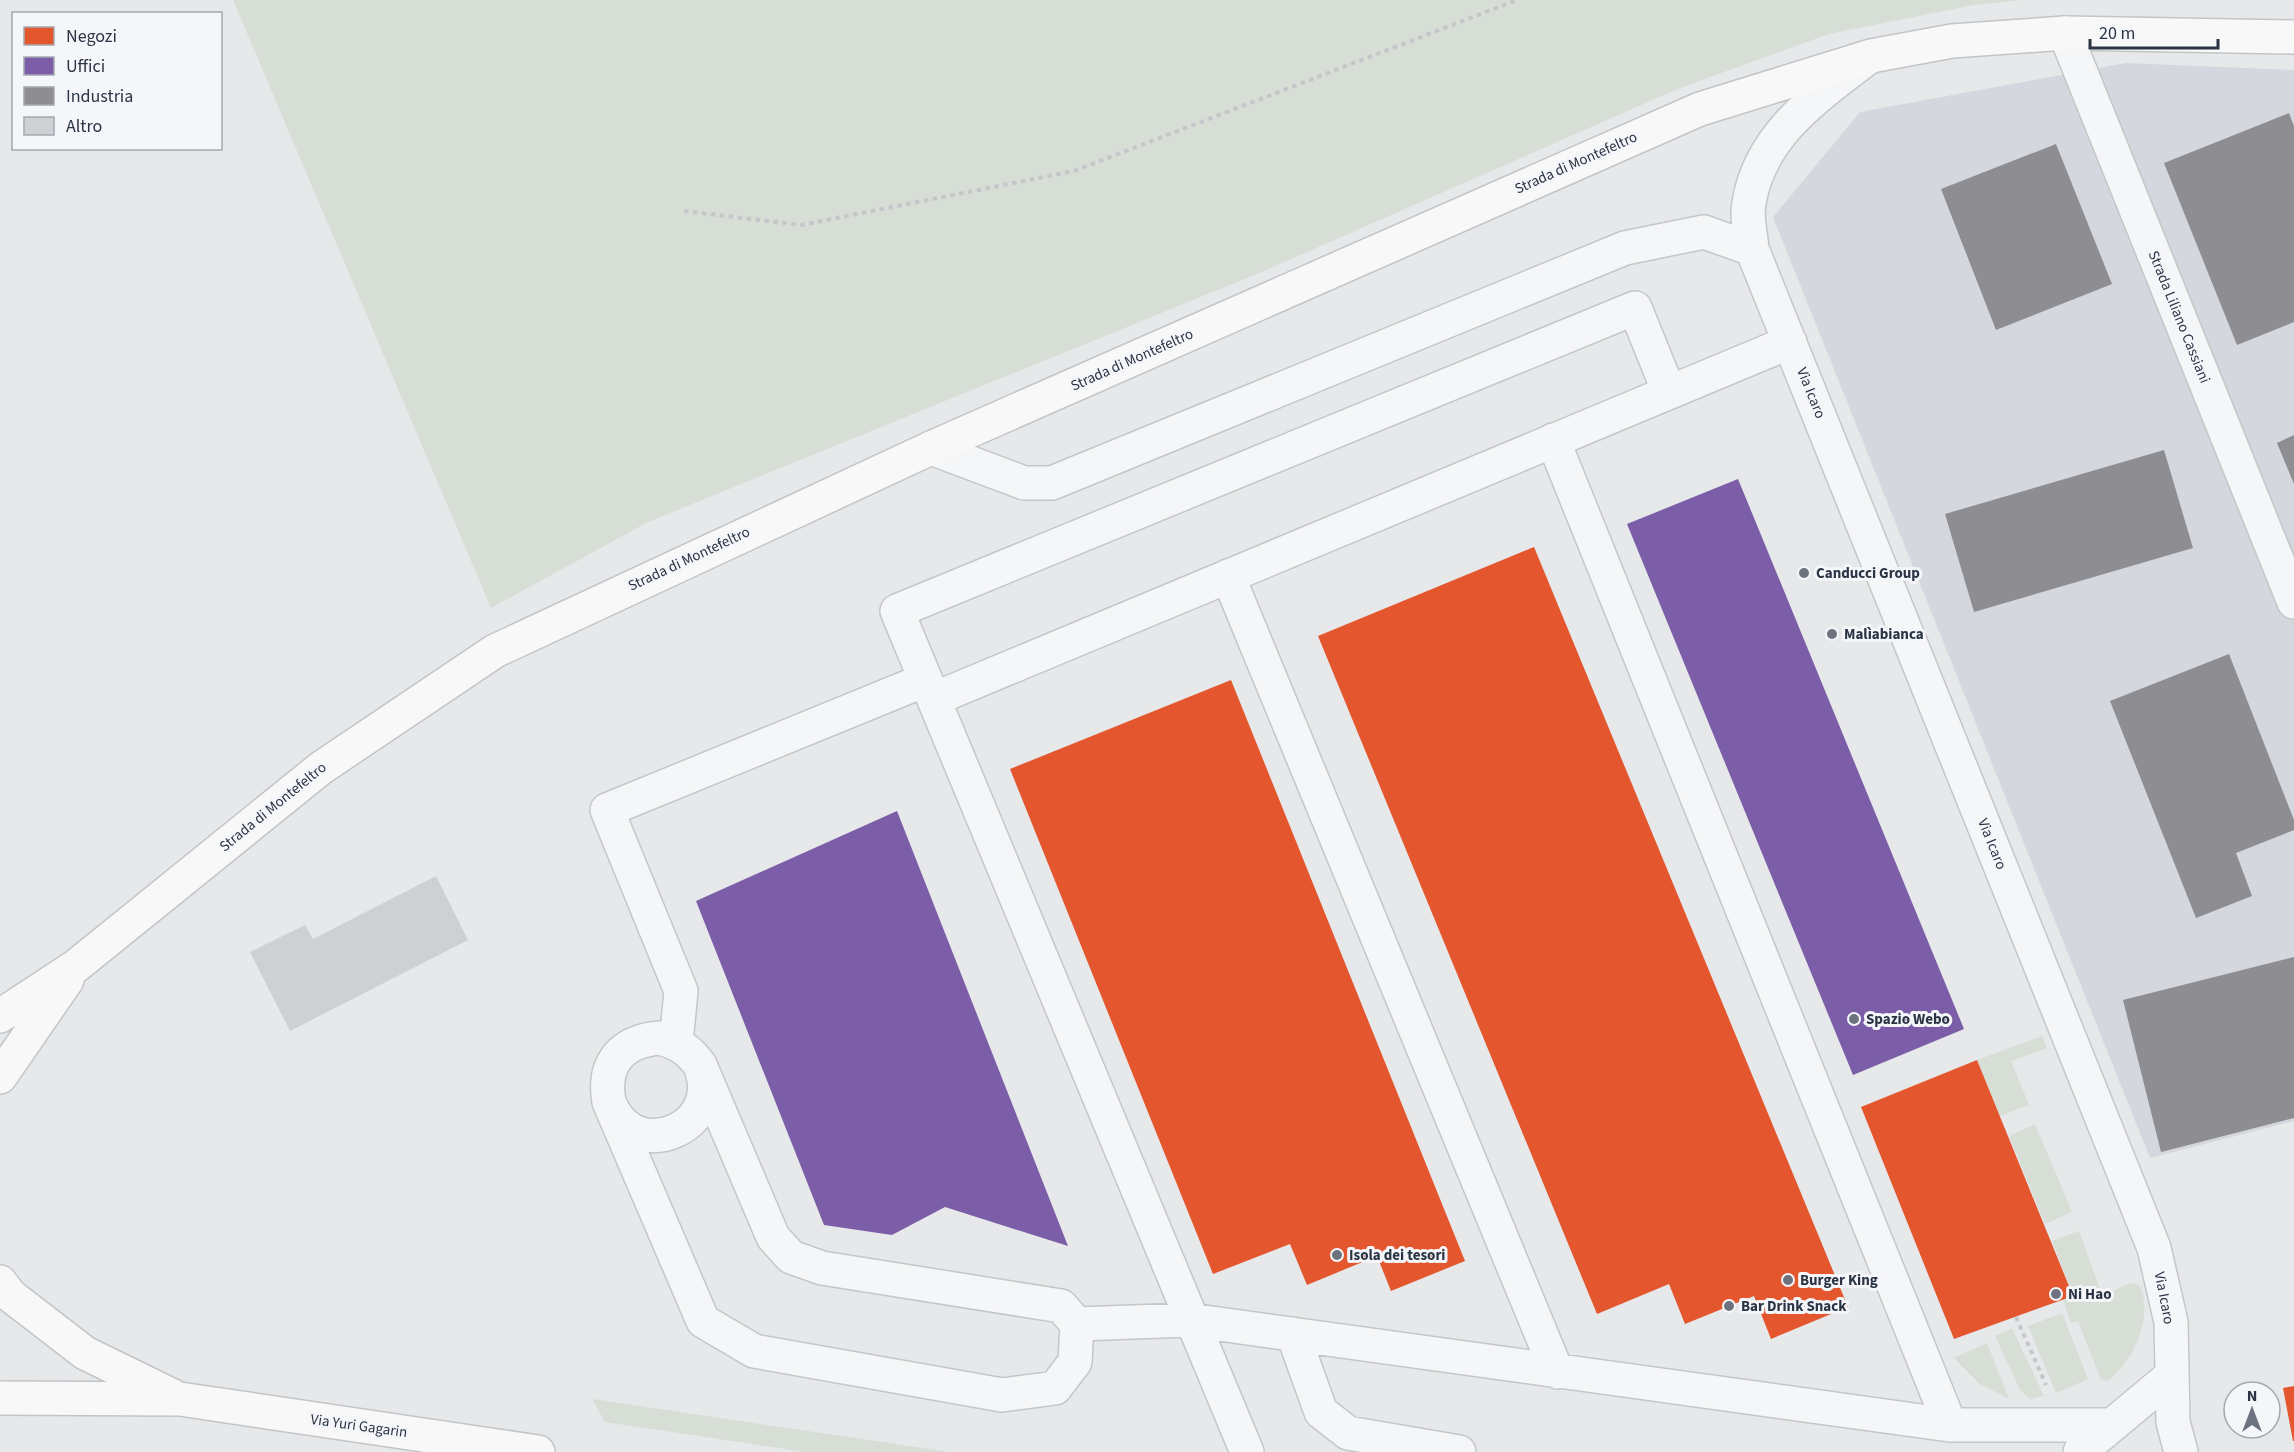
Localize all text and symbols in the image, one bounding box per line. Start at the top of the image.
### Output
legend [12,12,222,150]
scale bar [2090,12,2218,50]
text: 20 m [2099,21,2135,46]
text: Negozi [66,24,117,49]
text: Uffici [66,54,105,79]
text: Industria [66,84,133,109]
text: Altro [66,114,102,139]
street label: Strada di Montefeltro [1511,126,1641,200]
street label: Strada Liliano Cassiani [2143,248,2215,386]
street label: Strada di Montefeltro [1067,323,1197,397]
street label: Via Icaro [1791,364,1831,422]
street label: Strada di Montefeltro [625,522,753,596]
place label: Canducci Group [1816,563,1920,584]
marker: Canducci Group [1797,566,1811,580]
place label: Malìabianca [1844,624,1924,645]
marker: Malìabianca [1825,627,1839,641]
street label: Strada di Montefeltro [215,757,331,857]
street label: Via Icaro [1972,815,2012,873]
place label: Spazio Webo [1866,1009,1950,1030]
marker: Spazio Webo [1847,1012,1861,1026]
place label: Isola dei tesori [1349,1245,1446,1266]
marker: Isola dei tesori [1330,1248,1344,1262]
place label: Burger King [1800,1270,1878,1291]
street label: Via Icaro [2149,1270,2179,1326]
marker: Burger King [1781,1273,1795,1287]
place label: Ni Hao [2068,1284,2111,1305]
marker: Ni Hao [2049,1287,2063,1301]
place label: Bar Drink Snack [1741,1296,1847,1317]
marker: Bar Drink Snack [1722,1299,1736,1313]
north arrow [2222,1380,2282,1440]
text: N [2247,1385,2257,1407]
street label: Via Yuri Gagarin [309,1409,409,1443]

